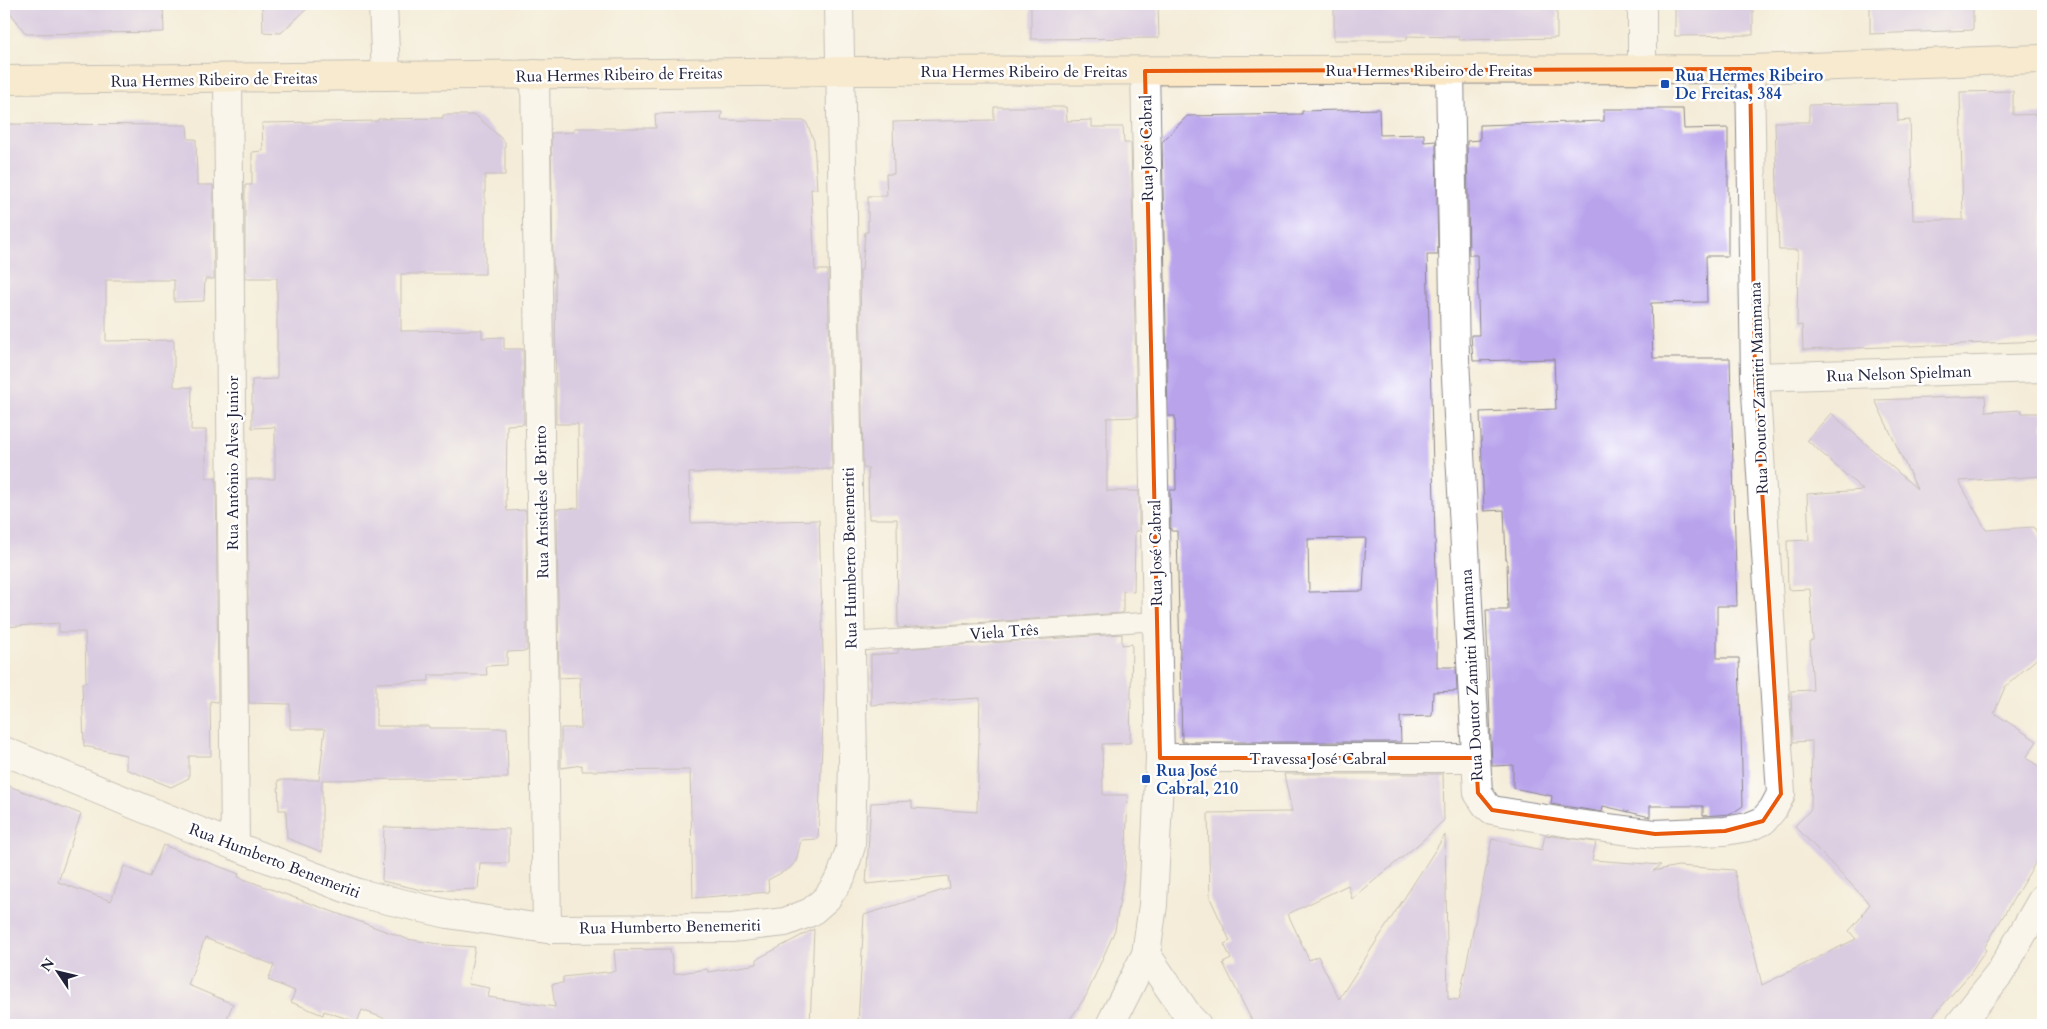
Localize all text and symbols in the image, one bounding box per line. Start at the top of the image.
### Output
street label: Rua Hermes Ribeiro de Freitas [1326,60,1532,82]
street label: Rua Hermes Ribeiro de Freitas [921,61,1127,83]
street label: Rua Hermes Ribeiro de Freitas [515,62,723,88]
place label: Rua Hermes Ribeiro De Freitas, 384 [1675,65,1823,105]
street label: Rua Hermes Ribeiro de Freitas [110,67,318,93]
marker: Rua Hermes Ribeiro De Freitas, 384 [1659,78,1671,90]
street label: Rua José Cabral [1135,94,1159,201]
street label: Rua Doutor Zamitti Mammana [1744,281,1774,495]
street label: Rua Nelson Spielman [1826,360,1972,388]
street label: Rua Antônio Alves Junior [222,376,244,550]
street label: Rua Aristides de Britto [530,425,554,579]
street label: Rua Humberto Benemeriti [837,466,863,649]
street label: Rua José Cabral [1144,499,1168,606]
street label: Rua Doutor Zamitti Mammana [1455,568,1489,782]
street label: Viela Três [969,619,1039,645]
street label: Travessa José Cabral [1249,748,1387,770]
place label: Rua José Cabral, 210 [1156,760,1238,800]
marker: Rua José Cabral, 210 [1140,773,1152,785]
street label: Rua Humberto Benemeriti [186,818,364,904]
street label: Rua Humberto Benemeriti [579,914,762,940]
north arrow [32,946,82,996]
text: N [36,954,59,975]

